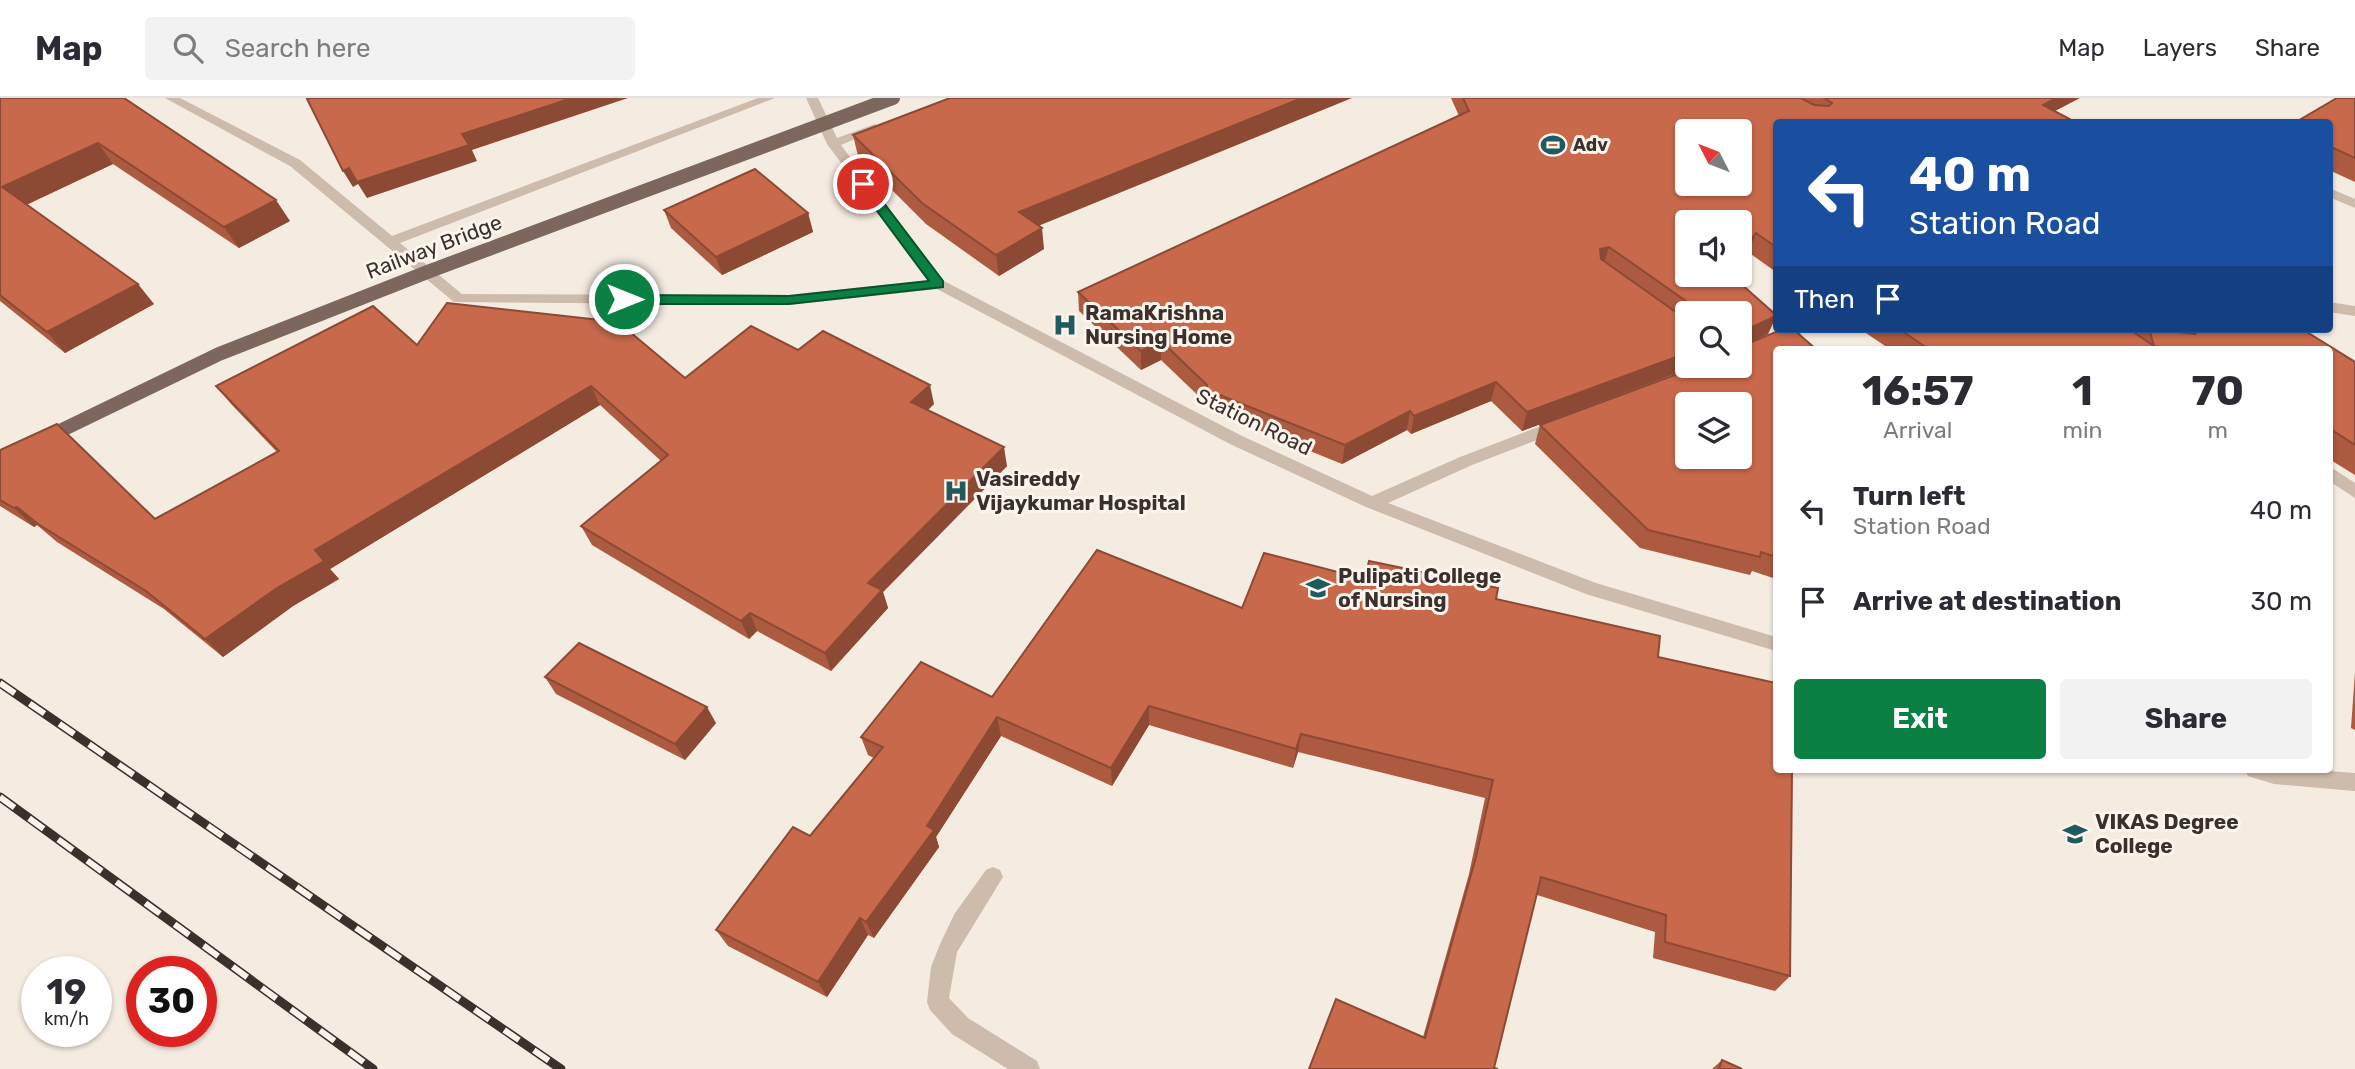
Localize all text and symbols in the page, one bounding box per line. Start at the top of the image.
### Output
search box [145,17,635,80]
text: Map [35,29,103,68]
icon: search [169,29,207,67]
text: Search here [225,33,370,64]
text: Map [2058,34,2105,62]
text: Layers [2143,34,2217,62]
text: Share [2255,34,2320,62]
north arrow [1675,119,1752,196]
map controls [1675,119,1752,469]
sports icon: Adv [1539,131,1567,159]
place label: Adv [1573,134,1608,156]
text: 40 m [1909,145,2031,203]
icon: left [1794,147,1885,238]
pin [833,154,893,214]
icon: arrive [844,165,882,203]
text: Station Road [1909,204,2101,242]
street label: Railway Bridge [362,209,505,284]
button: sound [1675,210,1752,287]
position arrow [587,262,661,336]
icon: arrive [1869,280,1907,318]
text: Then [1794,284,1855,315]
place label: RamaKrishna Nursing Home [1085,300,1232,349]
button: search [1675,301,1752,378]
hospital icon: RamaKrishna Nursing Home [1051,311,1079,339]
text: 16:57 [1862,366,1974,416]
text: 1 [2072,366,2093,416]
text: 70 [2191,366,2244,416]
street label: Station Road [1192,383,1316,460]
button: layers [1675,392,1752,469]
text: Arrival [1883,416,1952,444]
text: min [2063,416,2102,444]
text: m [2208,416,2228,444]
place label: Vasireddy Vijaykumar Hospital [976,466,1186,515]
hospital icon: Vasireddy Vijaykumar Hospital [942,477,970,505]
text: Turn left [1853,481,1965,512]
icon: left [1794,492,1832,530]
text: 40 m [2250,495,2312,526]
text: Station Road [1853,512,1991,540]
place label: Pulipati College of Nursing [1338,563,1501,612]
school or university icon: Pulipati College of Nursing [1304,574,1332,602]
icon: arrive [1794,583,1832,621]
text: Arrive at destination [1853,586,2121,617]
text: 30 m [2250,586,2312,617]
button: Exit [1794,679,2046,759]
button: Share [2060,679,2312,759]
place label: VIKAS Degree College [2095,809,2239,858]
school or university icon: VIKAS Degree College [2061,820,2089,848]
speed limit sign: 30 [126,956,217,1047]
text: 19 [47,971,86,1013]
text: km/h [44,1008,89,1030]

